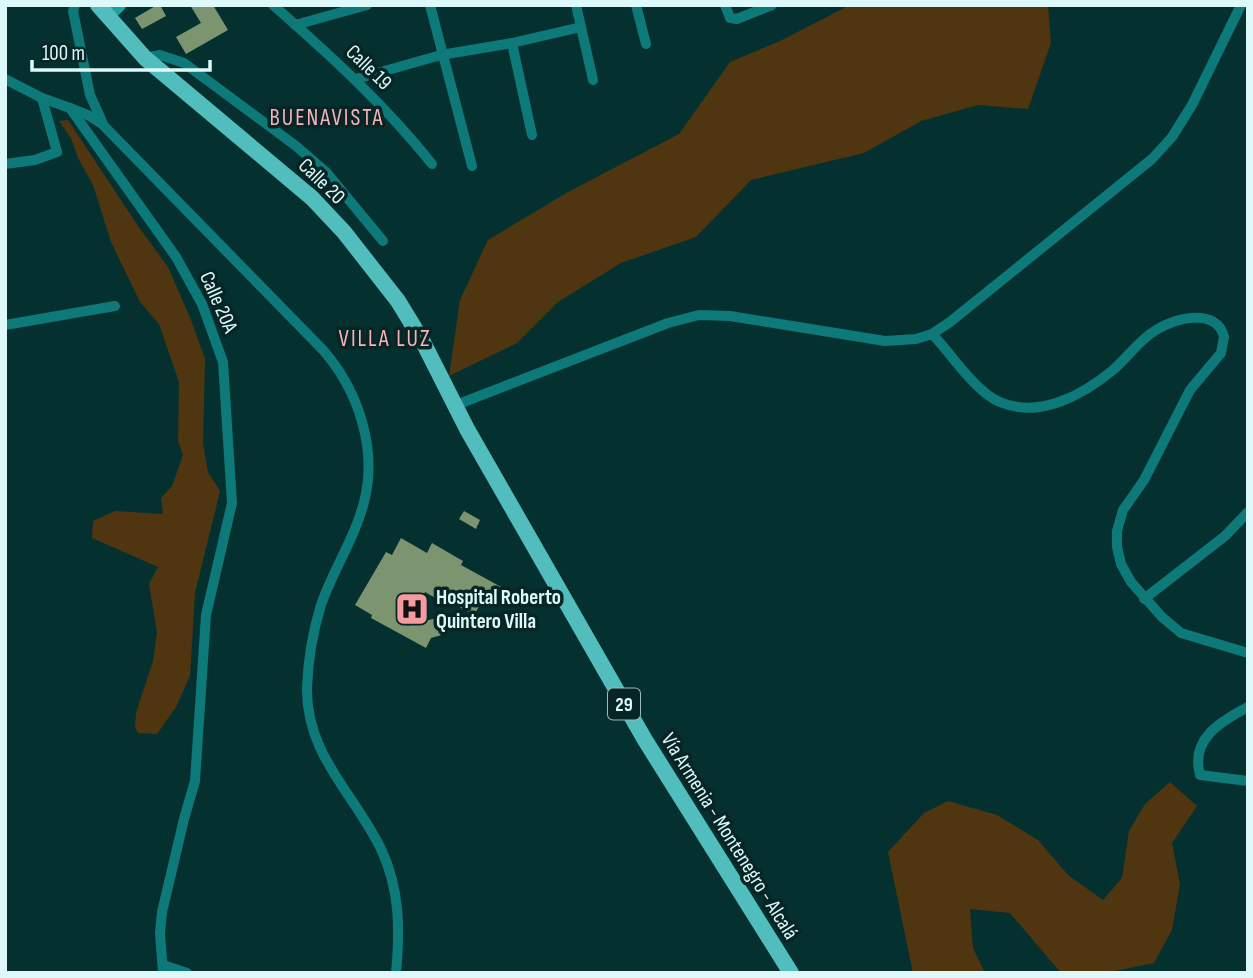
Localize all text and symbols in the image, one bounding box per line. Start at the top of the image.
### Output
scale bar [32,28,210,72]
street label: Calle 19 [340,40,397,95]
text: 100 m [42,41,85,66]
district label: BUENAVISTA [270,104,384,132]
street label: Calle 20 [293,153,350,210]
street label: Calle 20A [194,268,243,338]
district label: VILLA LUZ [339,325,431,353]
place label: Hospital Roberto Quintero Villa [436,585,561,634]
hospital icon: Hospital Roberto Quintero Villa [393,590,431,628]
road number: 29 [608,688,640,720]
street label: Vía Armenia - Montenegro - Alcalá [656,729,803,944]

